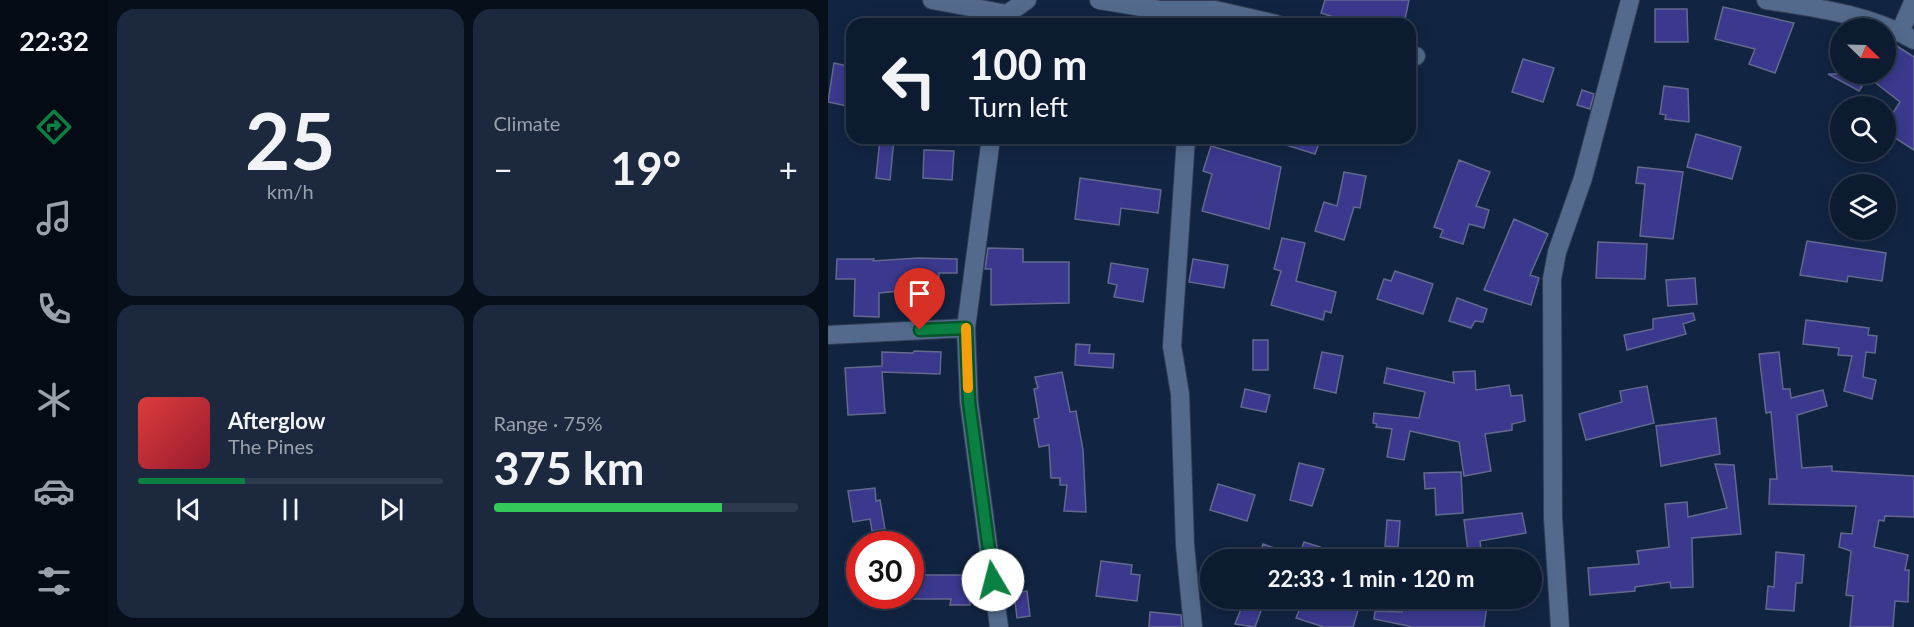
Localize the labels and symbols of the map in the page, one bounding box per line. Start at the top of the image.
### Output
north arrow [1830,18,1896,84]
pin [894,268,945,330]
speed limit sign: 30 [846,531,924,609]
position arrow [961,548,1025,612]

